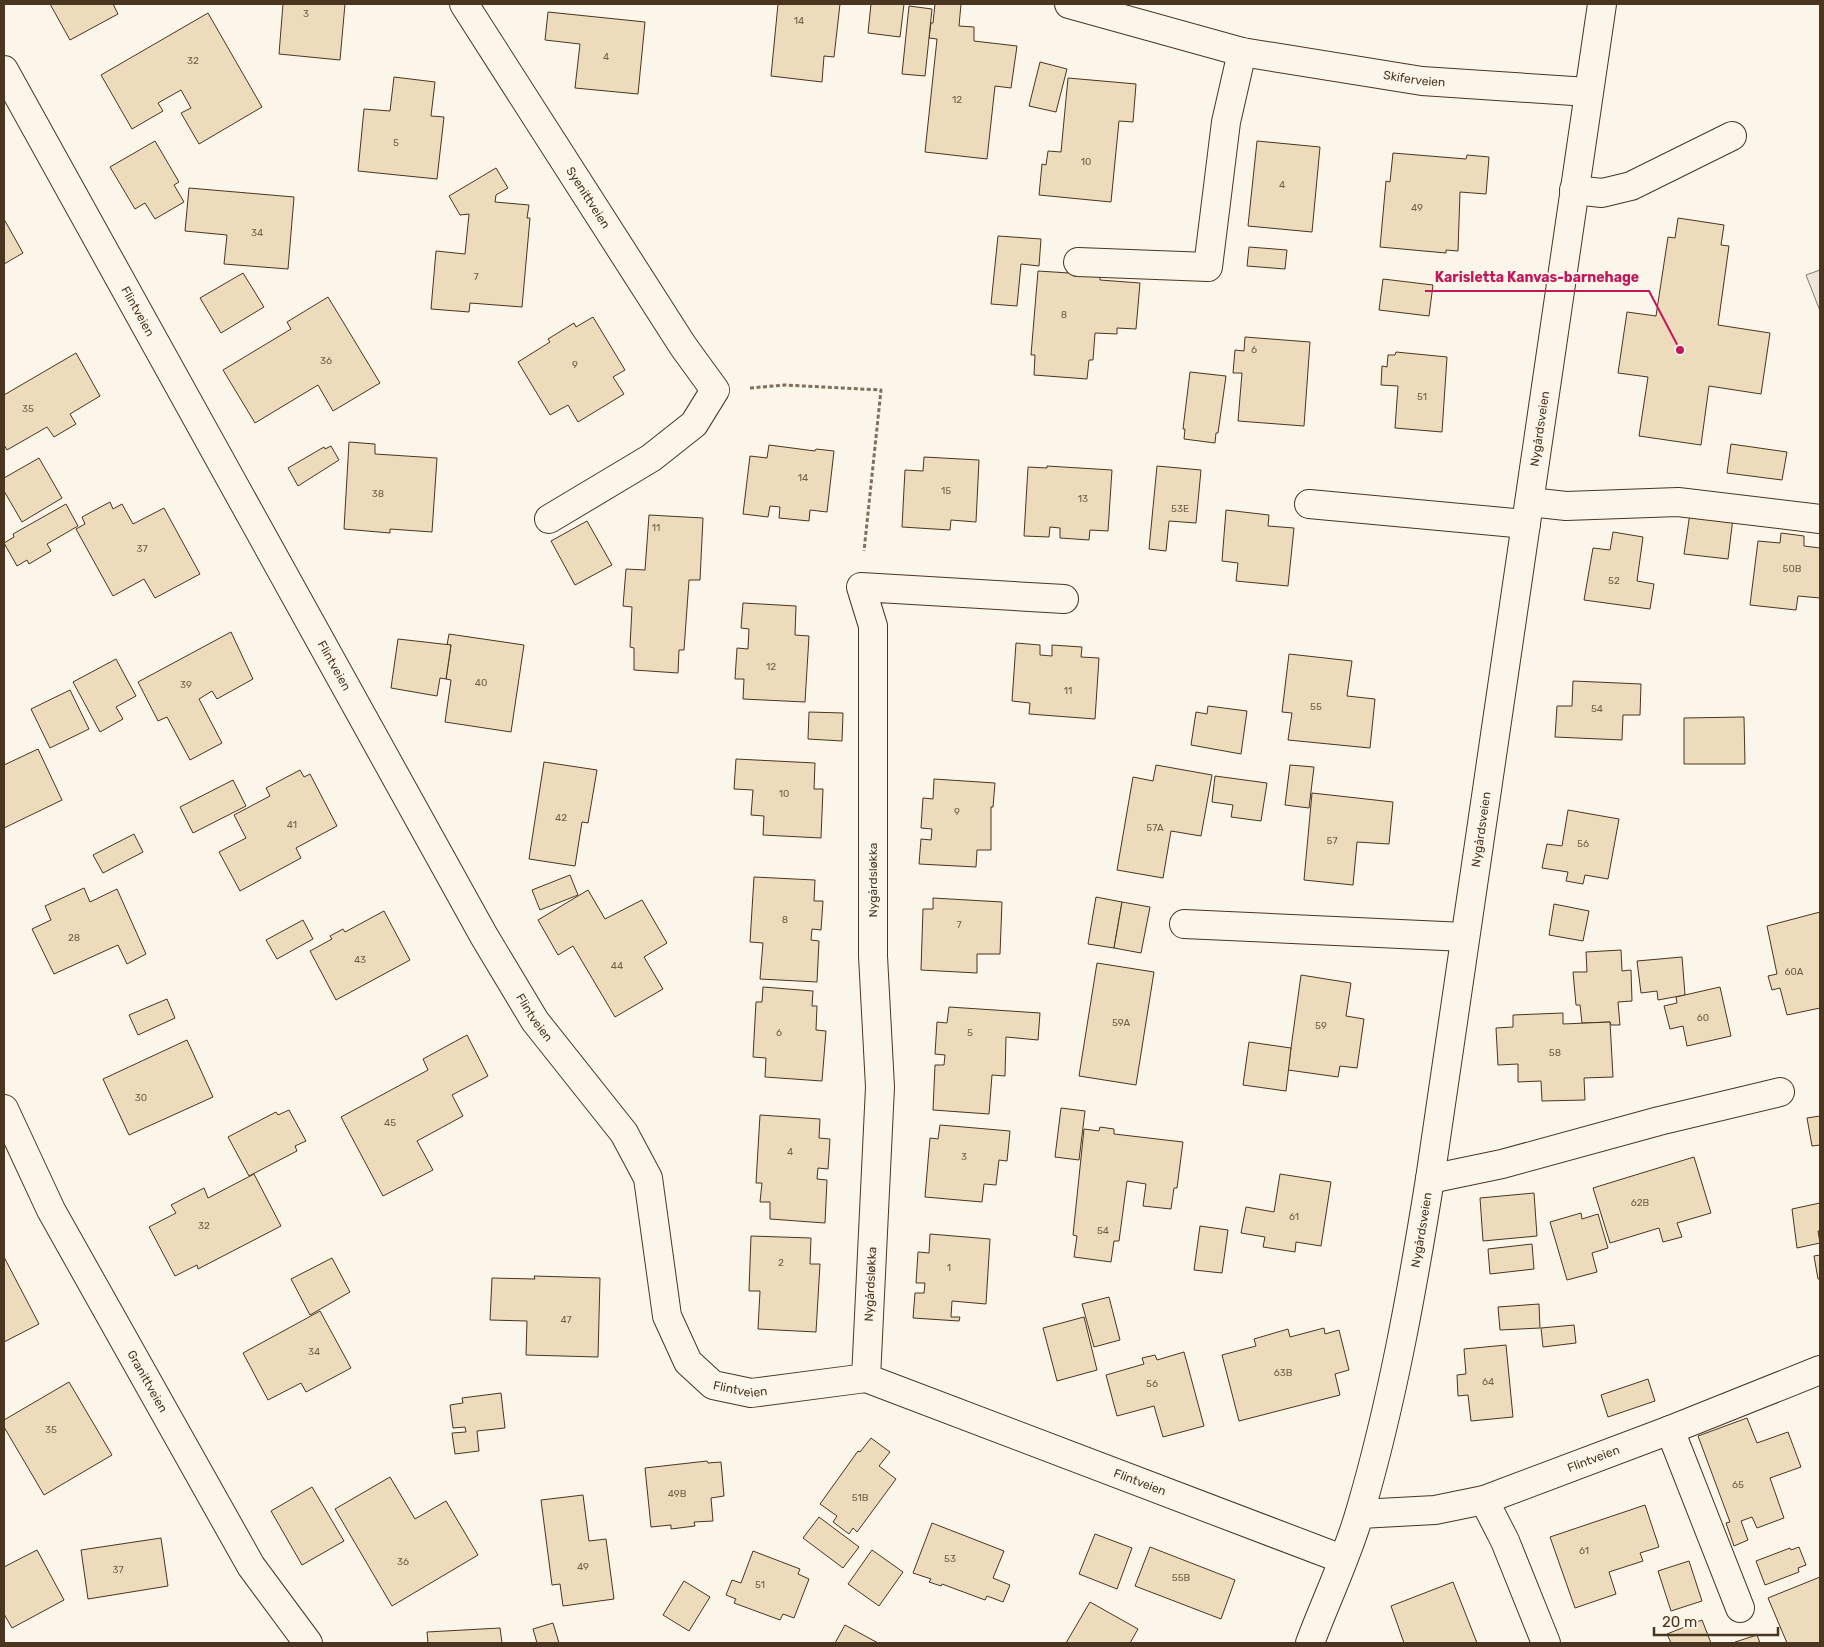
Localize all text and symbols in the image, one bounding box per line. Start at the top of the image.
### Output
house number: 3 [303,8,309,20]
house number: 14 [794,15,804,27]
house number: 4 [603,51,609,63]
house number: 32 [187,55,199,67]
street label: Skiferveien [1382,68,1446,90]
house number: 12 [952,94,962,106]
house number: 5 [393,137,399,149]
house number: 10 [1081,156,1091,168]
street label: Syenittveien [563,164,613,231]
house number: 4 [1279,179,1285,191]
house number: 49 [1411,202,1423,214]
house number: 34 [251,227,263,239]
callout: Karisletta Kanvas-barnehage [1425,262,1649,291]
text: Karisletta Kanvas-barnehage [1435,269,1639,286]
house number: 7 [473,271,479,283]
street label: Flintveien [118,284,157,339]
house number: 8 [1061,309,1067,321]
house number: 6 [1251,344,1257,356]
house number: 36 [320,355,332,367]
house number: 9 [572,359,578,371]
street label: Nygårdsveien [1527,390,1552,467]
house number: 51 [1417,391,1427,403]
house number: 35 [22,403,34,415]
house number: 14 [798,472,808,484]
house number: 15 [941,485,951,497]
house number: 38 [372,488,384,500]
house number: 13 [1078,493,1088,505]
house number: 53E [1171,503,1189,515]
house number: 11 [652,522,660,534]
house number: 37 [136,543,148,555]
house number: 50B [1783,563,1802,575]
house number: 52 [1608,575,1620,587]
street label: Flintveien [315,638,354,693]
house number: 12 [766,661,776,673]
house number: 40 [475,677,487,689]
house number: 39 [180,679,192,691]
house number: 11 [1064,685,1072,697]
house number: 55 [1310,701,1322,713]
house number: 54 [1591,703,1603,715]
house number: 10 [779,788,789,800]
street label: Nygårdsveien [1469,791,1494,868]
house number: 9 [954,806,960,818]
house number: 42 [555,812,567,824]
house number: 41 [287,819,297,831]
house number: 57A [1146,822,1164,834]
house number: 57 [1326,835,1338,847]
house number: 56 [1577,838,1589,850]
street label: Nygårdsløkka [866,843,880,917]
house number: 8 [782,914,788,926]
house number: 7 [956,919,962,931]
house number: 28 [68,932,80,944]
house number: 43 [354,954,366,966]
house number: 44 [611,960,623,972]
house number: 60A [1784,966,1804,978]
street label: Flintveien [513,991,556,1044]
house number: 60 [1697,1012,1709,1024]
house number: 59A [1112,1017,1130,1029]
house number: 59 [1315,1020,1327,1032]
house number: 6 [776,1027,782,1039]
house number: 5 [967,1027,973,1039]
house number: 58 [1549,1047,1561,1059]
house number: 30 [135,1092,147,1104]
house number: 45 [384,1117,396,1129]
house number: 4 [787,1146,793,1158]
house number: 3 [961,1151,967,1163]
street label: Nygårdsveien [1408,1191,1435,1269]
house number: 62B [1631,1197,1650,1209]
house number: 61 [1289,1211,1299,1223]
house number: 32 [198,1220,210,1232]
house number: 54 [1097,1225,1109,1237]
street label: Nygårdsløkka [862,1246,879,1322]
house number: 2 [778,1257,784,1269]
house number: 1 [947,1262,951,1274]
house number: 47 [560,1314,572,1326]
house number: 34 [308,1346,320,1358]
street label: Granittveien [124,1348,170,1415]
house number: 63B [1274,1367,1293,1379]
house number: 64 [1482,1376,1494,1388]
street label: Flintveien [712,1378,768,1400]
house number: 56 [1146,1378,1158,1390]
house number: 35 [45,1424,57,1436]
street label: Flintveien [1565,1443,1622,1475]
street label: Flintveien [1112,1466,1168,1498]
house number: 65 [1732,1479,1744,1491]
house number: 49B [668,1488,687,1500]
house number: 51B [852,1492,869,1504]
house number: 61 [1579,1545,1589,1557]
house number: 53 [944,1553,956,1565]
house number: 36 [397,1556,409,1568]
house number: 49 [577,1561,589,1573]
house number: 37 [112,1564,124,1576]
house number: 55B [1172,1572,1191,1584]
house number: 51 [755,1579,765,1591]
scale bar [1654,1604,1778,1636]
text: 20 m [1662,1613,1697,1631]

